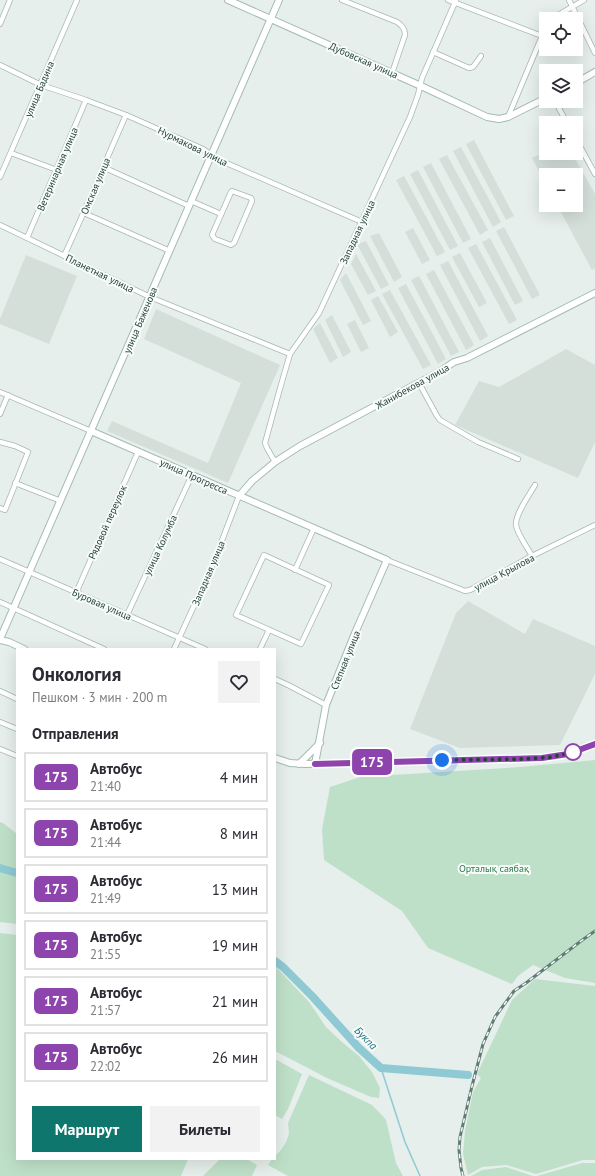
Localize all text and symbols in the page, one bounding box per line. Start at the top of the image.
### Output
map controls [539,12,583,212]
button: locate [539,12,583,56]
street label: Дубовская улица [327,39,400,81]
street label: улица Бадина [22,59,57,119]
button: layers [539,64,583,108]
button: + [539,116,583,160]
street label: Нурмакова улица [156,124,230,169]
street label: Ветеринарная улица [34,125,81,213]
street label: Омская улица [78,156,113,217]
button: − [539,168,583,212]
street label: Западная улица [337,198,378,266]
street label: Планетная улица [64,251,136,296]
street label: улица Баженова [121,285,160,355]
street label: Жанибекова улица [372,361,451,413]
street label: улица Прогресса [158,456,230,497]
street label: Рядовой переулок [85,483,130,561]
street label: улица Колумба [141,513,180,578]
street label: Западная улица [189,539,228,608]
street label: улица Крылова [472,551,537,594]
street label: Буровая улица [70,586,134,623]
street label: Степная улица [328,629,363,692]
button: heart [218,661,260,703]
text: Онкология [32,662,121,686]
text: Пешком · 3 мин · 200 m [32,689,167,706]
text: Отправления [32,724,119,743]
unlabelled marker [564,743,582,761]
line badge: 175 [349,749,395,775]
your location [432,750,452,770]
text: 175 [360,753,384,771]
text: Автобус [90,759,142,778]
text: 175 [44,768,68,786]
text: 4 мин [220,768,258,787]
text: 21:40 [90,778,121,795]
text: Автобус [90,815,142,834]
text: 175 [44,824,68,842]
text: 8 мин [220,824,258,843]
text: 21:44 [90,834,121,851]
park label: Орталық саябақ [459,862,529,875]
text: Автобус [90,871,142,890]
text: 175 [44,880,68,898]
text: 13 мин [212,880,258,899]
text: 21:49 [90,890,121,907]
text: Автобус [90,927,142,946]
text: 175 [44,936,68,954]
text: 19 мин [212,936,258,955]
text: 21:55 [90,946,121,963]
text: Автобус [90,983,142,1002]
text: 175 [44,992,68,1010]
text: 21 мин [212,992,258,1011]
text: 21:57 [90,1002,121,1019]
water label: Букпа [352,1024,381,1053]
text: Автобус [90,1039,142,1058]
text: 175 [44,1048,68,1066]
text: 26 мин [212,1048,258,1067]
text: 22:02 [90,1058,121,1075]
button: Маршрут [32,1106,142,1152]
button: Билеты [150,1106,260,1152]

